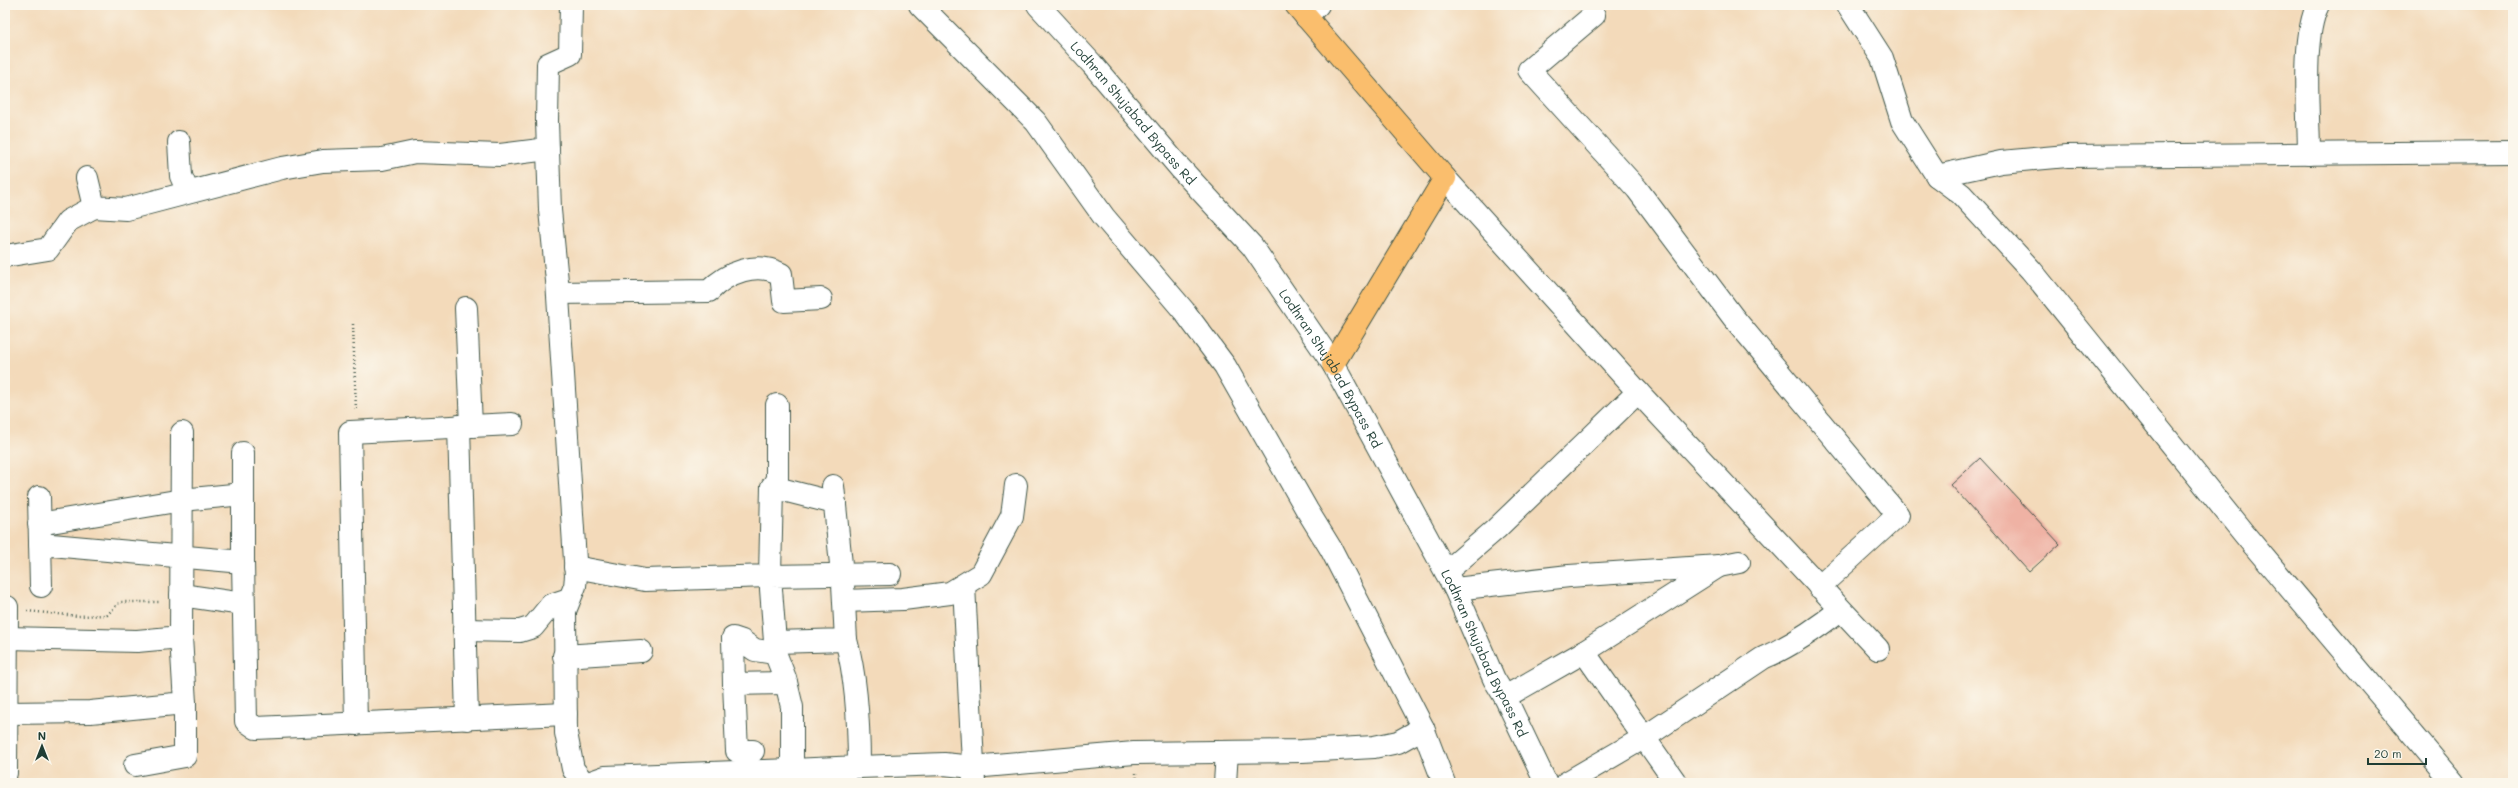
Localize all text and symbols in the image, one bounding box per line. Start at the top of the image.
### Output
street label: Lodhran Shujabad Bypass Rd [1067,37,1200,188]
street label: Lodhran Shujabad Bypass Rd [1276,285,1386,451]
street label: Lodhran Shujabad Bypass Rd [1438,566,1532,739]
north arrow [22,726,62,766]
text: N [38,728,46,743]
scale bar [2368,740,2426,766]
text: 20 m [2374,745,2402,761]

